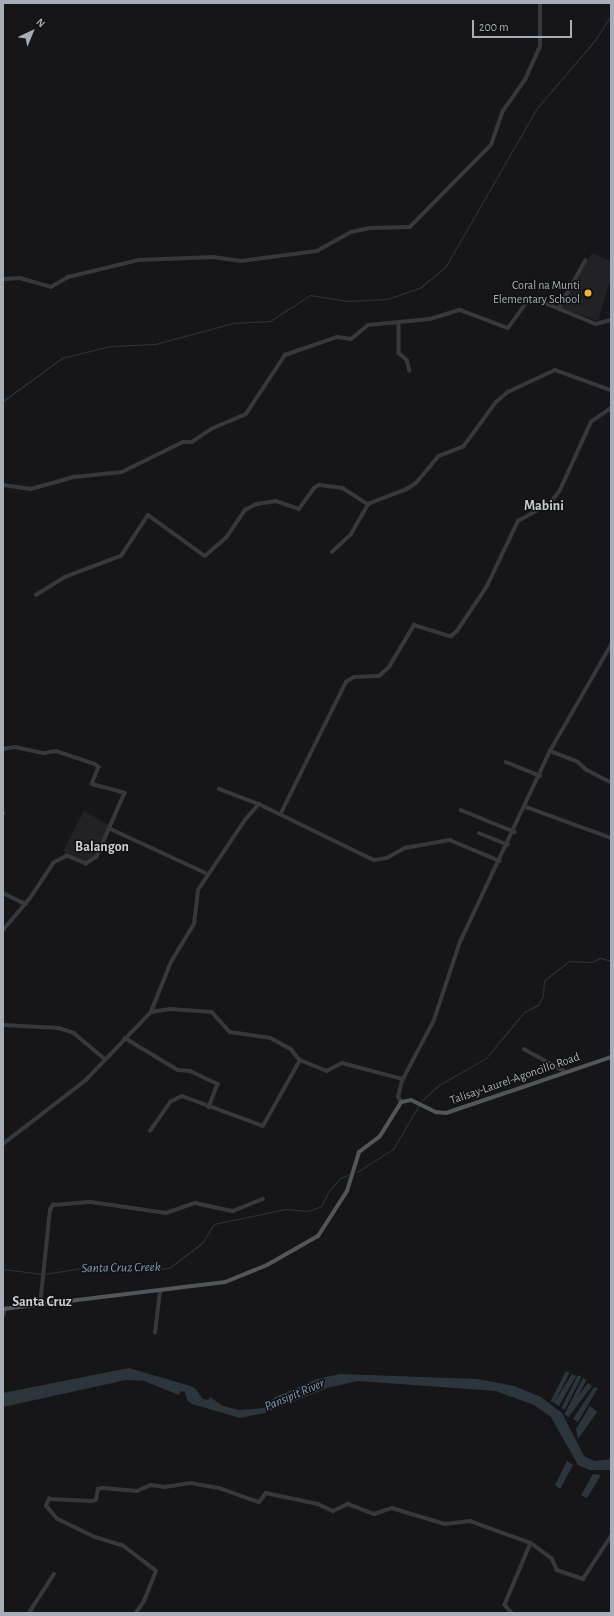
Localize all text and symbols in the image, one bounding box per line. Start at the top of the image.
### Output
north arrow [12,12,52,52]
scale bar [474,12,574,38]
text: N [34,16,47,30]
text: 200 m [479,21,509,33]
place label: Coral na Munti Elementary School [493,279,580,307]
marker: Coral na Munti Elementary School [583,288,593,298]
district label: Mabini [524,498,564,514]
district label: Balangon [75,839,129,855]
street label: Talisay-Laurel-Agoncillo Road [448,1050,582,1108]
water label: Santa Cruz Creek [81,1261,161,1277]
district label: Santa Cruz [12,1294,72,1310]
water label: Pansipit River [263,1376,327,1416]

